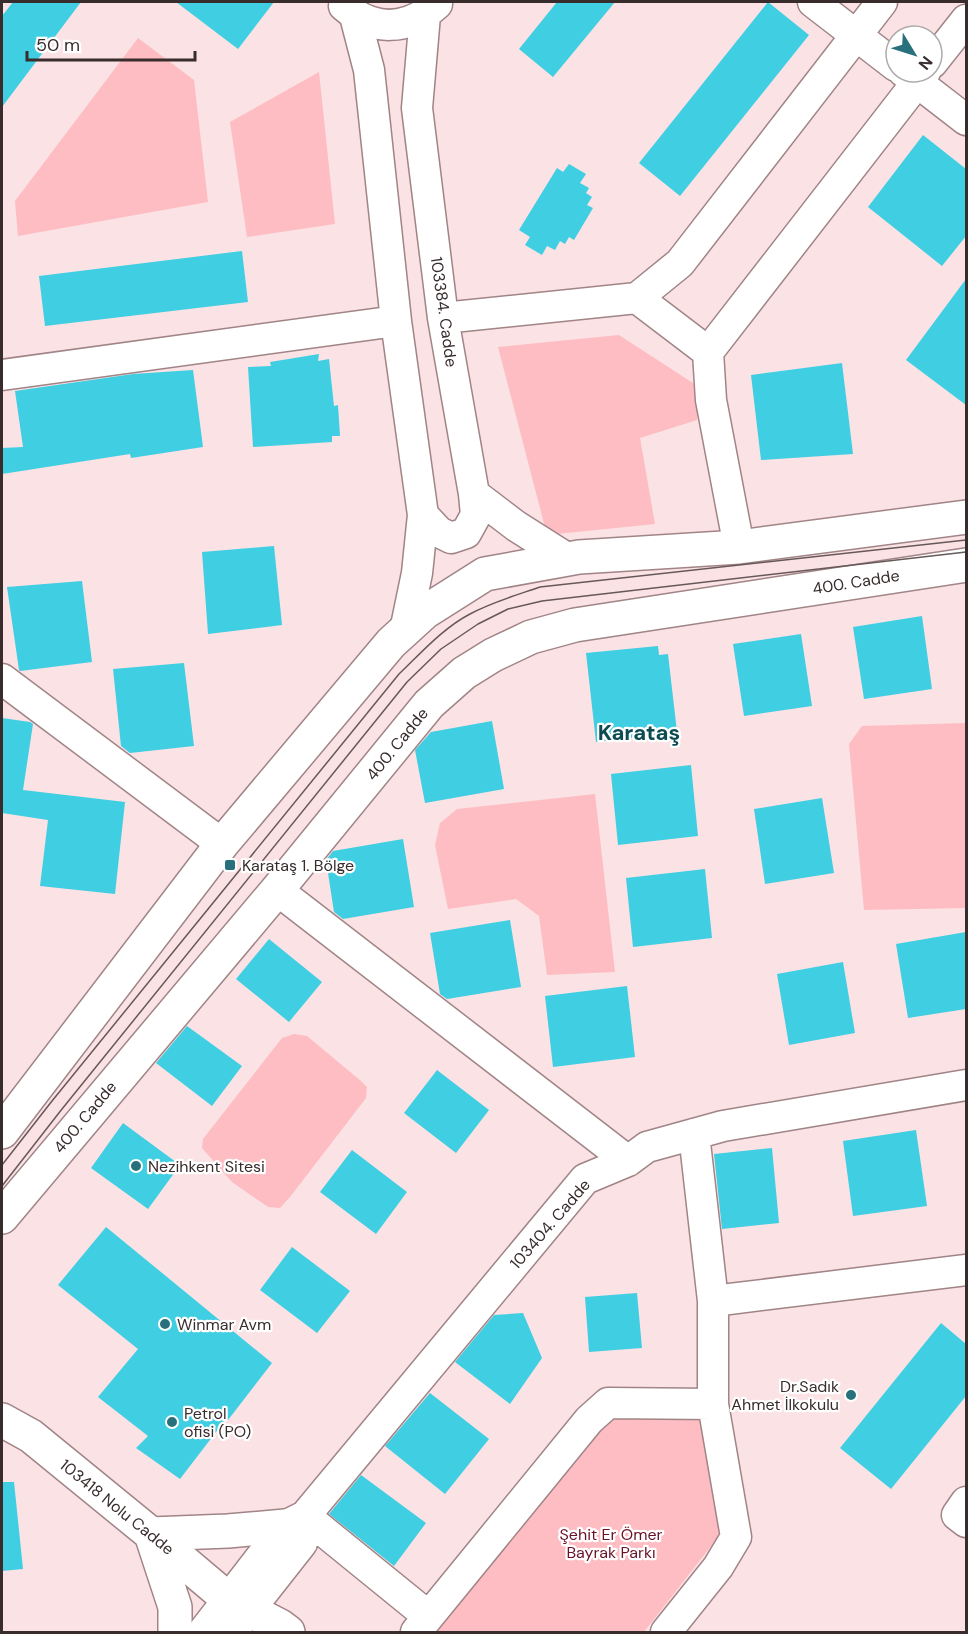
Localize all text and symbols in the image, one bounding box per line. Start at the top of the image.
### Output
scale bar [27,24,195,62]
north arrow [884,24,944,84]
text: 50 m [36,33,80,57]
text: N [914,52,937,74]
street label: 103384. Cadde [426,256,462,368]
street label: 400. Cadde [811,565,901,599]
street label: 400. Cadde [361,703,433,785]
district label: Karataş [598,718,680,747]
place label: Karataş 1. Bölge [242,855,354,876]
marker: Karataş 1. Bölge [223,858,237,872]
street label: 400. Cadde [49,1077,121,1157]
place label: Nezihkent Sitesi [148,1156,265,1177]
marker: Nezihkent Sitesi [129,1159,143,1173]
street label: 103404. Cadde [505,1175,595,1273]
place label: Winmar Avm [177,1314,271,1335]
marker: Winmar Avm [158,1317,172,1331]
place label: Dr.Sadık Ahmet İlkokulu [731,1376,839,1415]
marker: Dr.Sadık Ahmet İlkokulu [844,1388,858,1402]
place label: Petrol ofisi (PO) [184,1403,251,1442]
marker: Petrol ofisi (PO) [165,1415,179,1429]
street label: 103418 Nolu Cadde [56,1454,178,1560]
park label: Şehit Er Ömer Bayrak Parkı [560,1524,662,1563]

